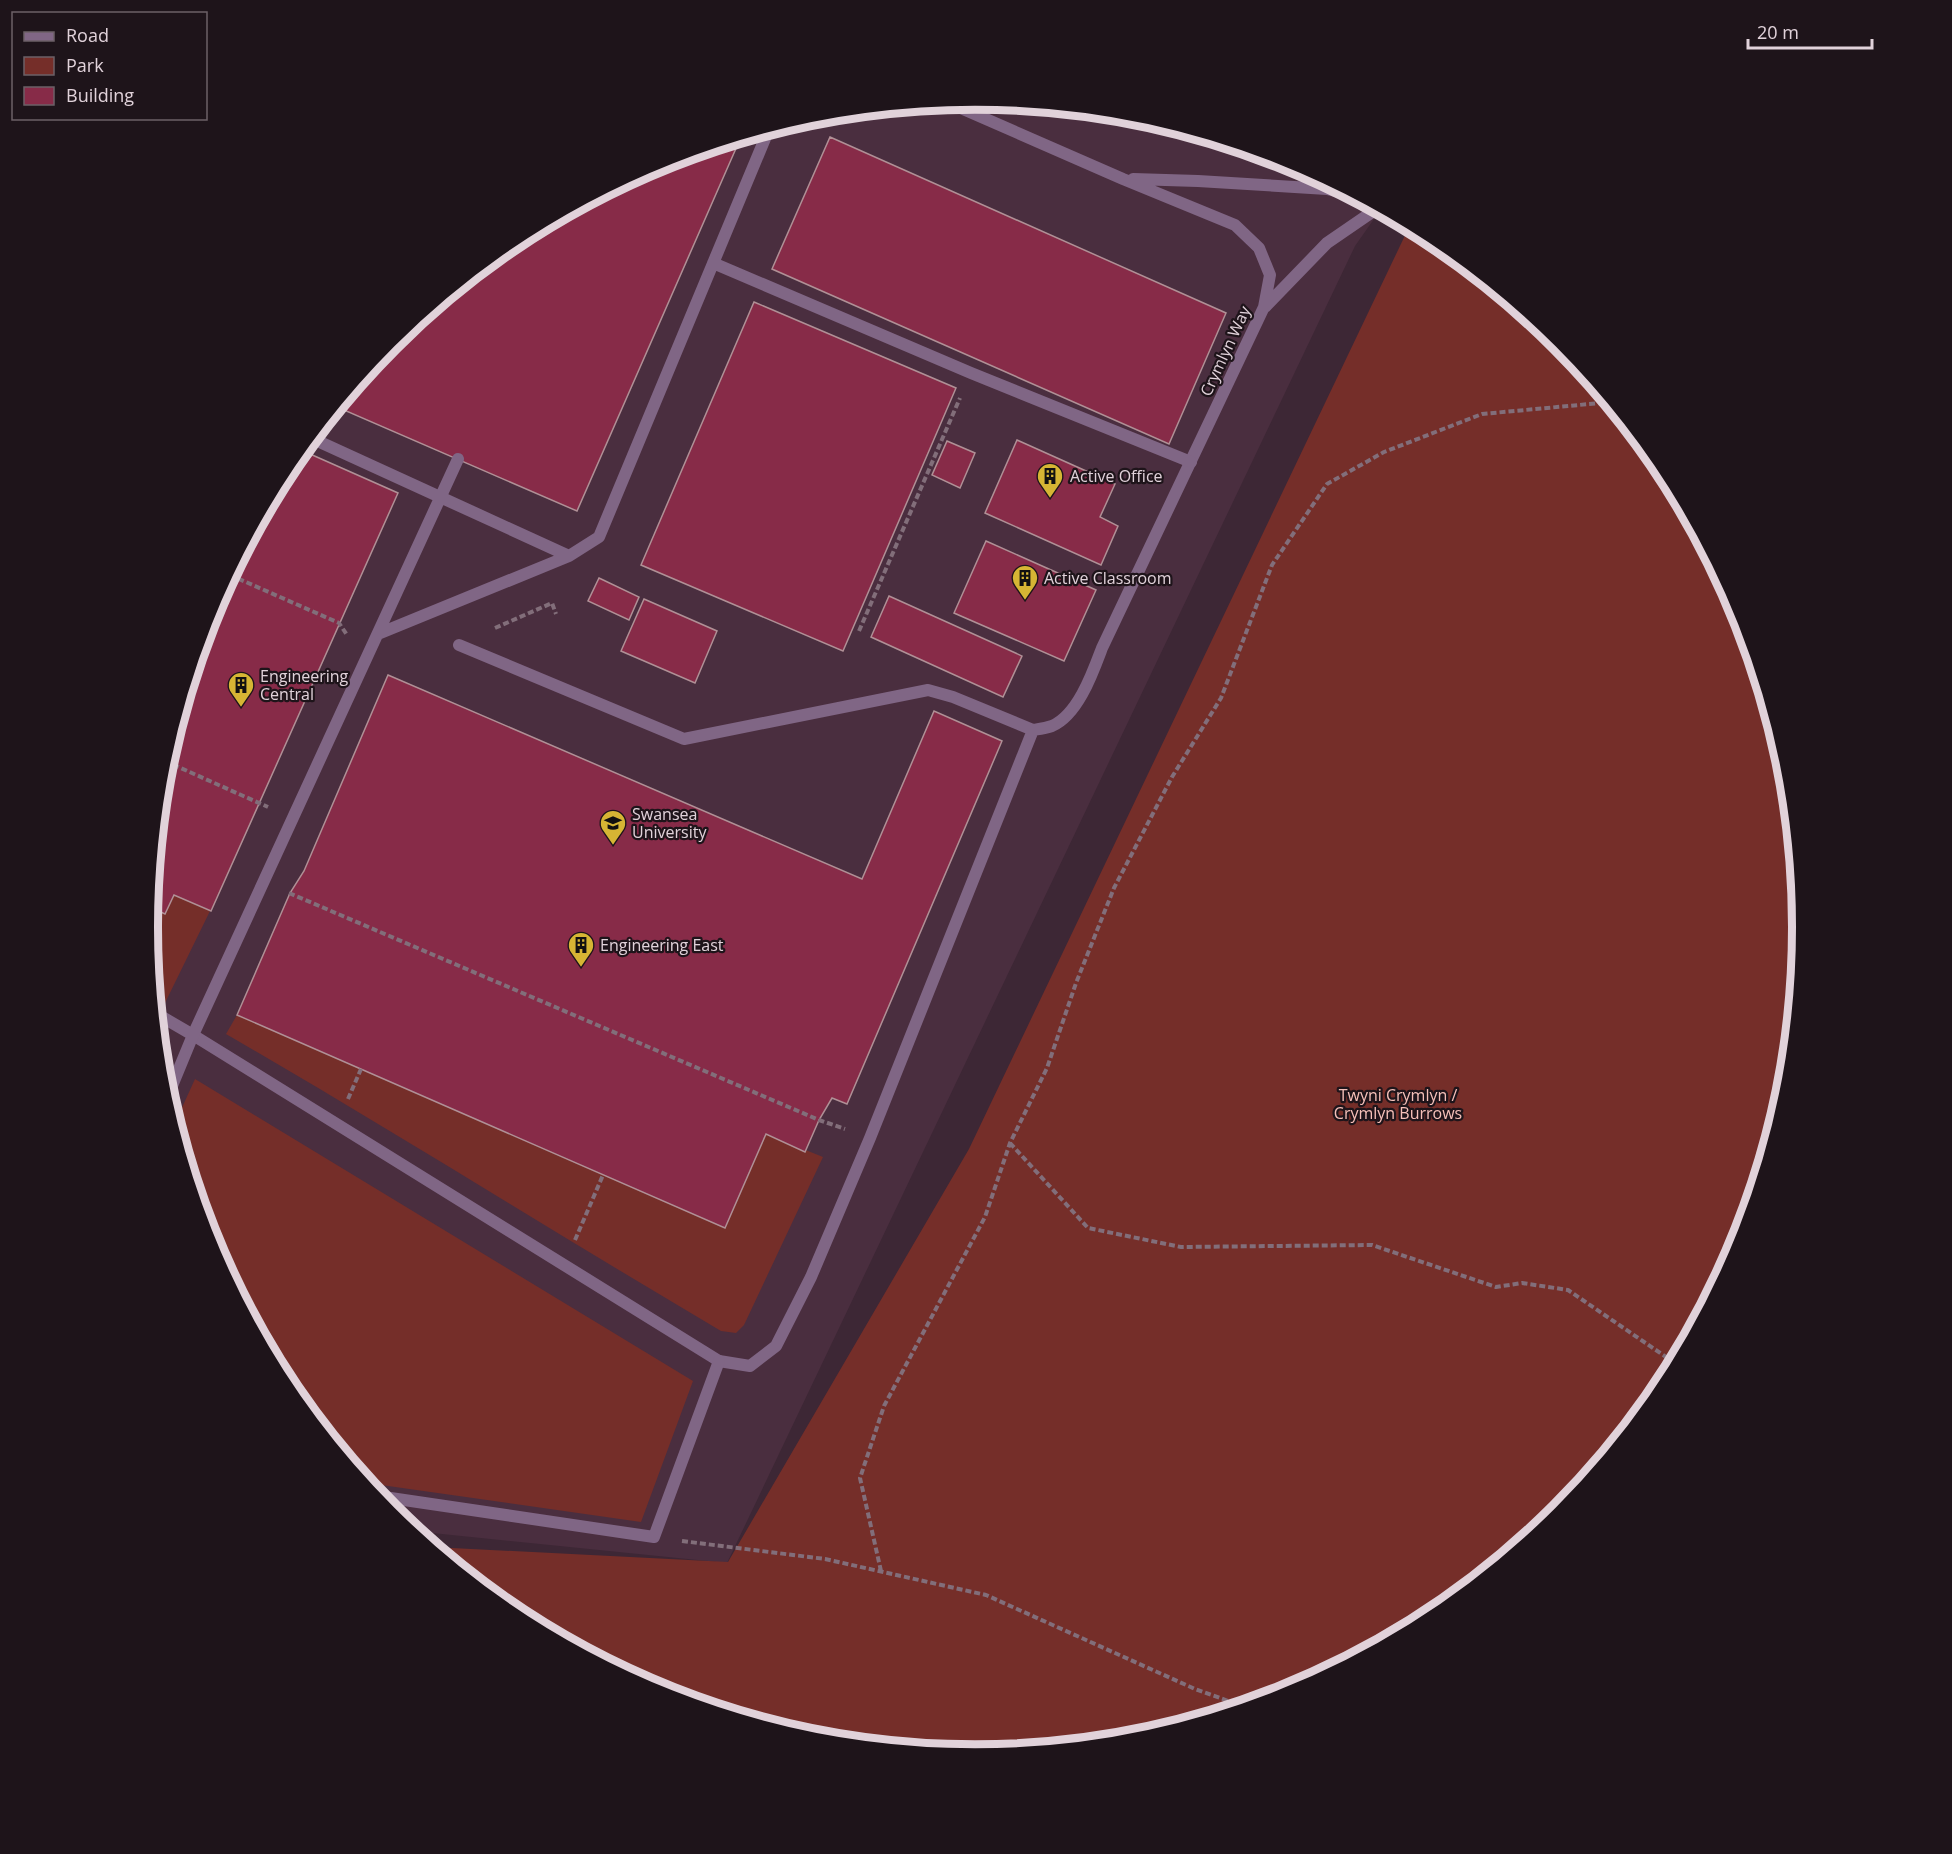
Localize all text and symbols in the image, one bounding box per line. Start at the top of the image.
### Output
legend [12,12,207,120]
scale bar [1748,12,1872,50]
text: 20 m [1757,20,1799,44]
text: Road [66,23,109,47]
text: Park [66,53,104,77]
text: Building [66,83,134,107]
street label: Crymlyn Way [1195,301,1256,400]
building icon: Active Office [1035,461,1065,499]
place label: Active Office [1070,465,1163,487]
building icon: Active Classroom [1010,563,1040,601]
place label: Active Classroom [1044,567,1172,589]
place label: Engineering Central [260,665,349,705]
building icon: Engineering Central [226,670,256,708]
place label: Swansea University [632,803,707,843]
school or university icon: Swansea University [598,808,628,846]
building icon: Engineering East [566,930,596,968]
place label: Engineering East [600,934,724,956]
park label: Twyni Crymlyn / Crymlyn Burrows [1334,1084,1462,1124]

